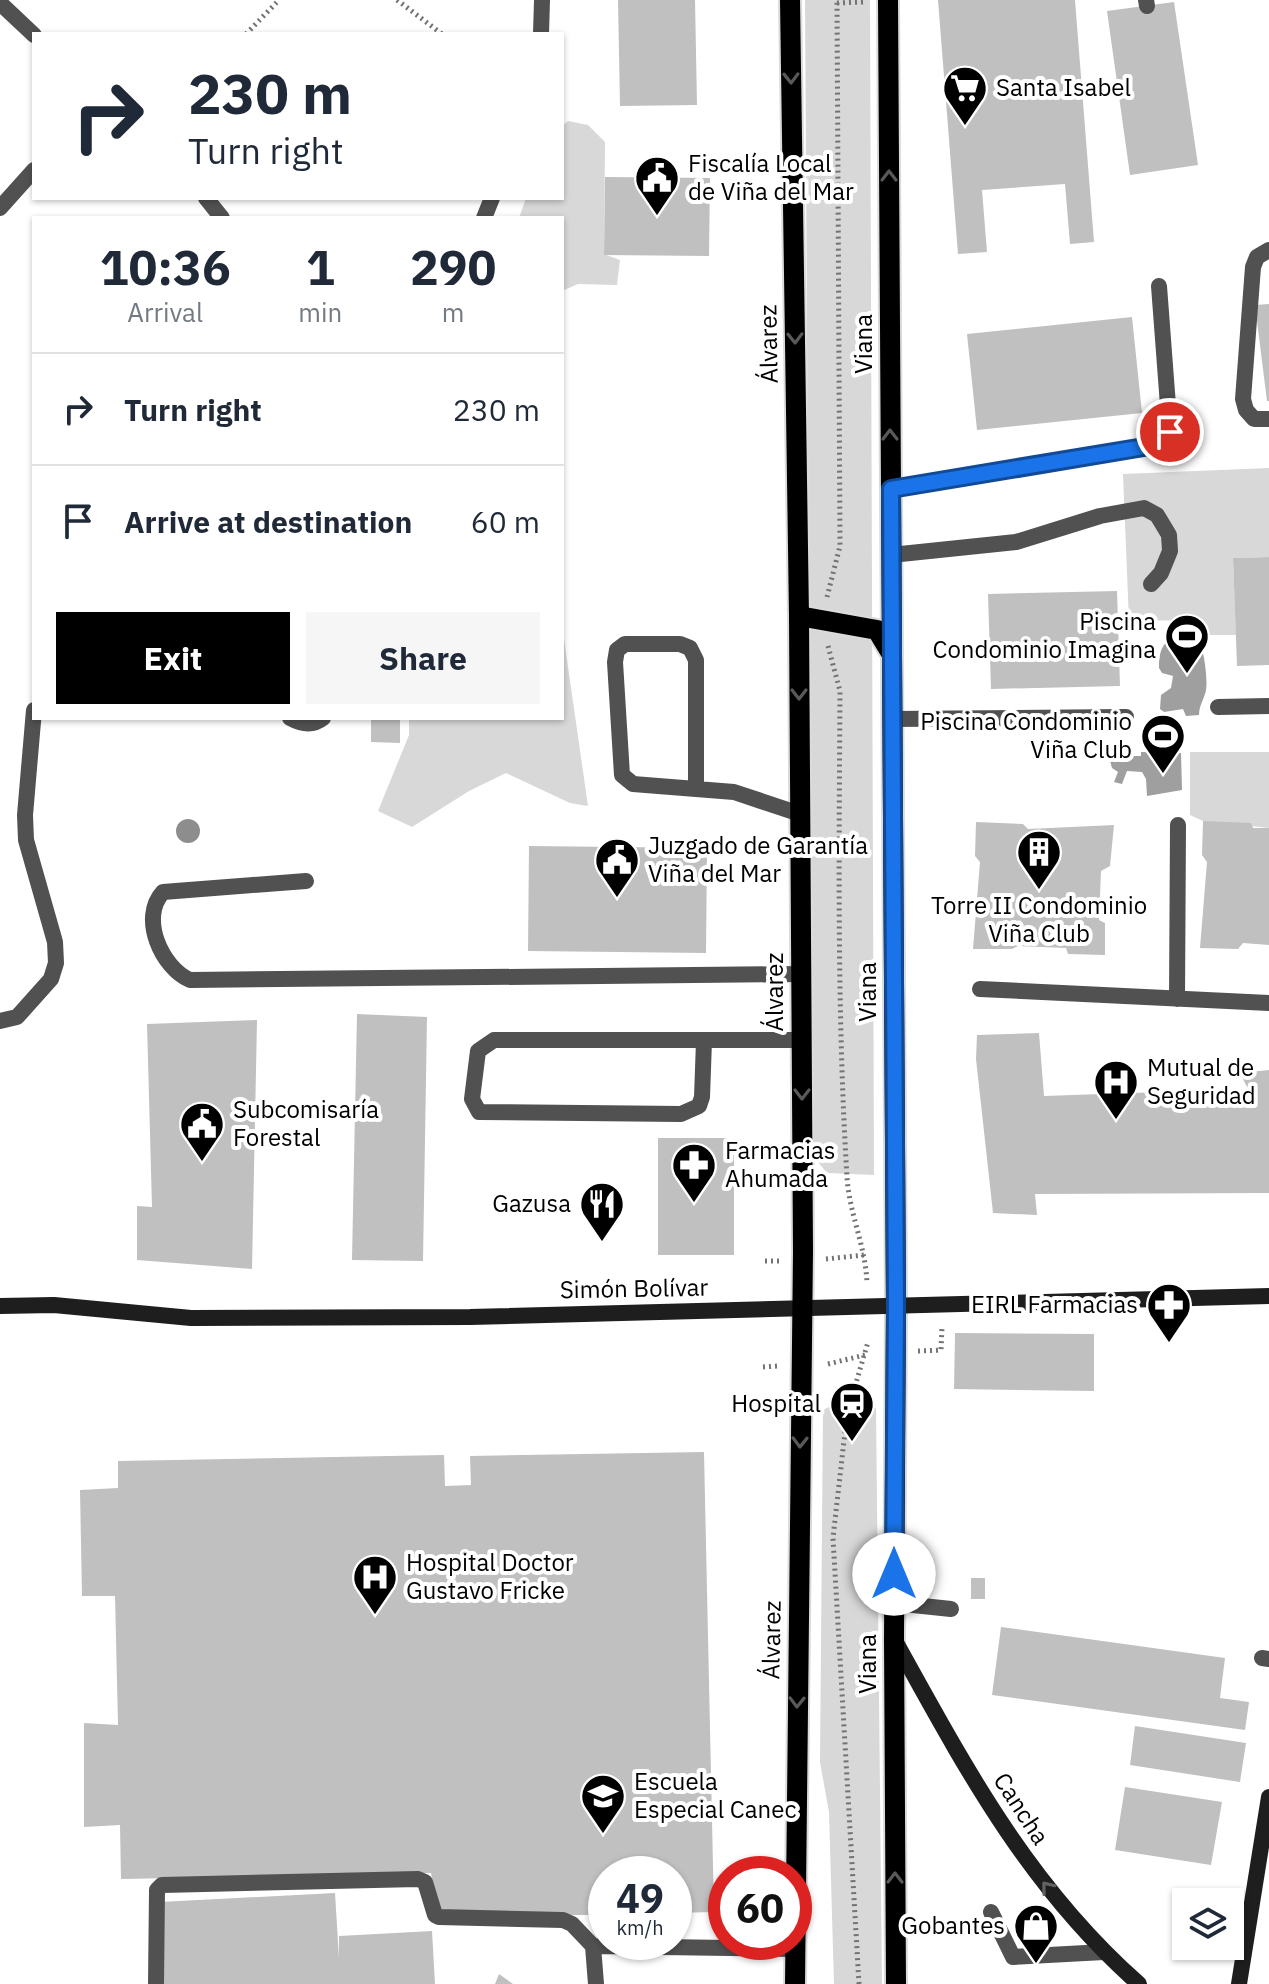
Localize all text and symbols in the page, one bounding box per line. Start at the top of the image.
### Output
text: 230 m [188,57,352,129]
icon: right [56,64,160,168]
supermarket icon: Santa Isabel [941,64,989,127]
place label: Santa Isabel [996,71,1131,103]
one-way arrow [782,72,800,85]
text: Turn right [188,127,344,174]
place label: Fiscalía Local de Viña del Mar [688,147,854,207]
public building icon: Fiscalía Local de Viña del Mar [633,154,681,217]
one-way arrow [880,169,898,182]
text: 10:36 [100,236,231,298]
text: 1 [306,236,335,298]
text: 290 [410,236,496,298]
text: Arrival [127,295,203,329]
text: min [298,295,342,329]
text: m [442,295,464,329]
street label: Álvarez [751,304,785,384]
street label: Viana [847,314,879,374]
one-way arrow [786,332,804,345]
icon: right [56,387,100,431]
text: Turn right [124,390,262,429]
text: 230 m [453,390,540,429]
pin [1136,398,1204,466]
icon: arrive [1148,410,1192,454]
one-way arrow [881,428,899,441]
icon: arrive [56,499,100,543]
text: Arrive at destination [124,502,412,541]
text: 60 m [471,502,540,541]
place label: Piscina Condominio Imagina [932,605,1156,665]
button: Exit [56,612,290,704]
button: Share [306,612,540,704]
sports icon: Piscina Condominio Imagina [1163,612,1211,675]
one-way arrow [791,688,808,701]
place label: Piscina Condominio Viña Club [920,705,1132,765]
sports icon: Piscina Condominio Viña Club [1139,712,1187,775]
building icon: Torre II Condominio Viña Club [1015,828,1063,891]
place label: Juzgado de Garantía Viña del Mar [648,829,868,889]
public building icon: Juzgado de Garantía Viña del Mar [593,836,641,899]
place label: Torre II Condominio Viña Club [931,889,1147,949]
street label: Álvarez [758,953,790,1031]
street label: Viana [851,962,883,1022]
place label: Mutual de Seguridad [1147,1051,1256,1111]
hospital icon: Mutual de Seguridad [1092,1058,1140,1121]
one-way arrow [793,1088,811,1101]
place label: Subcomisaría Forestal [233,1093,379,1153]
public building icon: Subcomisaría Forestal [178,1100,226,1163]
place label: Farmacias Ahumada [725,1134,835,1194]
pharmacy icon: Farmacias Ahumada [670,1141,718,1204]
restaurant icon: Gazusa [578,1180,626,1243]
place label: Gazusa [492,1187,571,1219]
street label: Simón Bolívar [559,1271,709,1305]
pharmacy icon: EIRL Farmacias [1145,1281,1193,1344]
place label: EIRL Farmacias [971,1288,1138,1320]
station icon: Hospital [828,1380,876,1443]
place label: Hospital [731,1387,821,1419]
one-way arrow [792,1436,809,1449]
position arrow [852,1532,936,1616]
place label: Hospital Doctor Gustavo Fricke [406,1546,574,1606]
hospital icon: Hospital Doctor Gustavo Fricke [351,1553,399,1616]
street label: Álvarez [754,1600,788,1680]
street label: Viana [851,1634,883,1694]
one-way arrow [788,1696,806,1709]
place label: Escuela Especial Canec [634,1765,796,1825]
street label: Cancha [987,1766,1057,1851]
school or university icon: Escuela Especial Canec [579,1772,627,1835]
speed limit sign: 60 [708,1856,812,1960]
one-way arrow [887,1871,904,1884]
text: 49 [616,1872,664,1924]
one-way arrow [1042,1881,1056,1896]
map controls [1172,1888,1244,1960]
button: layers [1172,1888,1244,1960]
shop icon: Gobantes [1012,1902,1060,1965]
place label: Gobantes [901,1909,1005,1941]
text: km/h [616,1914,664,1941]

